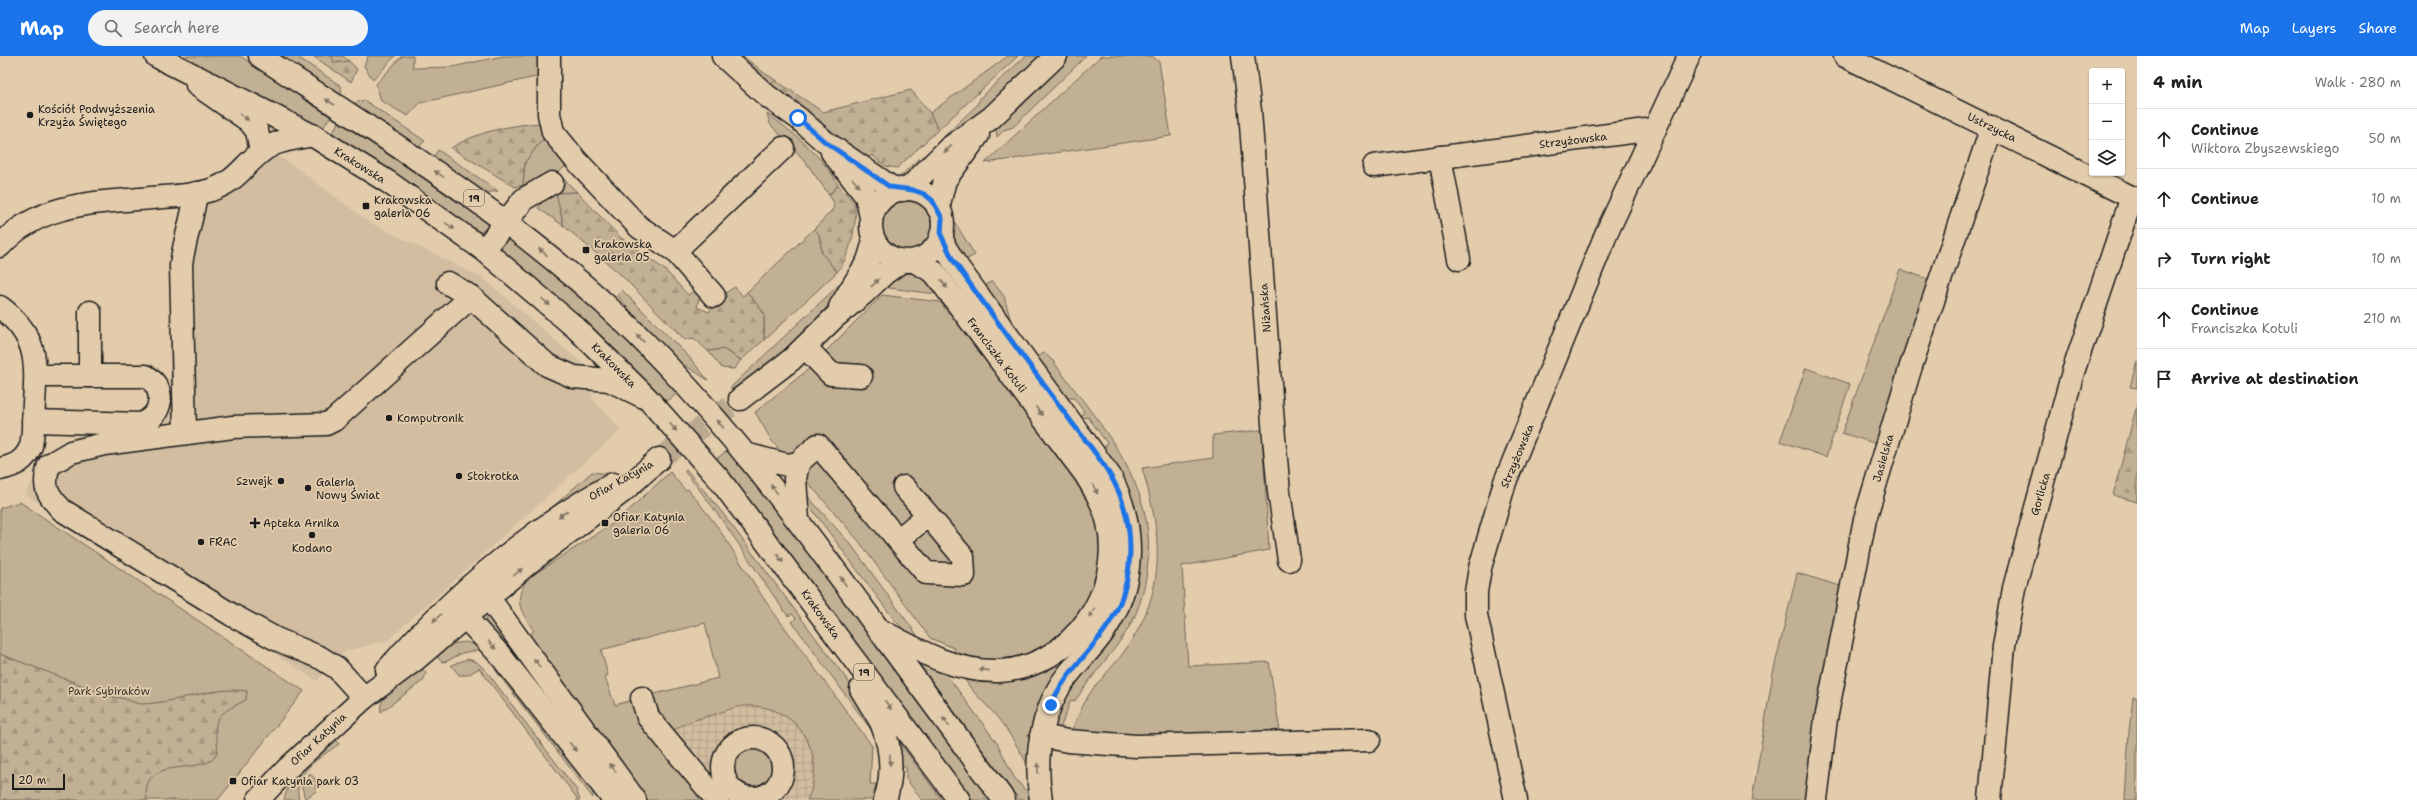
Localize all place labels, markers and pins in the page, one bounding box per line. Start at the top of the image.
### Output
place label: Kościół Podwyższenia Krzyża Świętego [38,102,155,130]
marker: Kościół Podwyższenia Krzyża Świętego [25,110,35,120]
place label: Krakowska galeria 06 [374,193,432,221]
marker: Krakowska galeria 06 [361,201,371,211]
place label: Krakowska galeria 05 [594,237,652,265]
marker: Krakowska galeria 05 [581,245,591,255]
place label: Komputronik [397,411,464,426]
marker: Komputronik [384,413,394,423]
place label: Stokrotka [467,469,519,484]
marker: Stokrotka [454,471,464,481]
place label: Szwejk [236,474,273,489]
place label: Galeria Nowy Świat [316,475,380,503]
marker: Szwejk [276,476,286,486]
marker: Galeria Nowy Świat [303,483,313,493]
place label: Ofiar Katynia galeria 06 [613,510,685,538]
place label: Apteka Arnika [263,516,340,531]
marker: Apteka Arnika [250,518,260,528]
marker: Ofiar Katynia galeria 06 [600,518,610,528]
marker: Kodano [307,530,317,540]
place label: FRAC [209,535,237,550]
marker: FRAC [196,537,206,547]
place label: Kodano [292,541,333,556]
place label: Ofiar Katynia park 03 [241,774,359,789]
marker: Ofiar Katynia park 03 [228,776,238,786]

